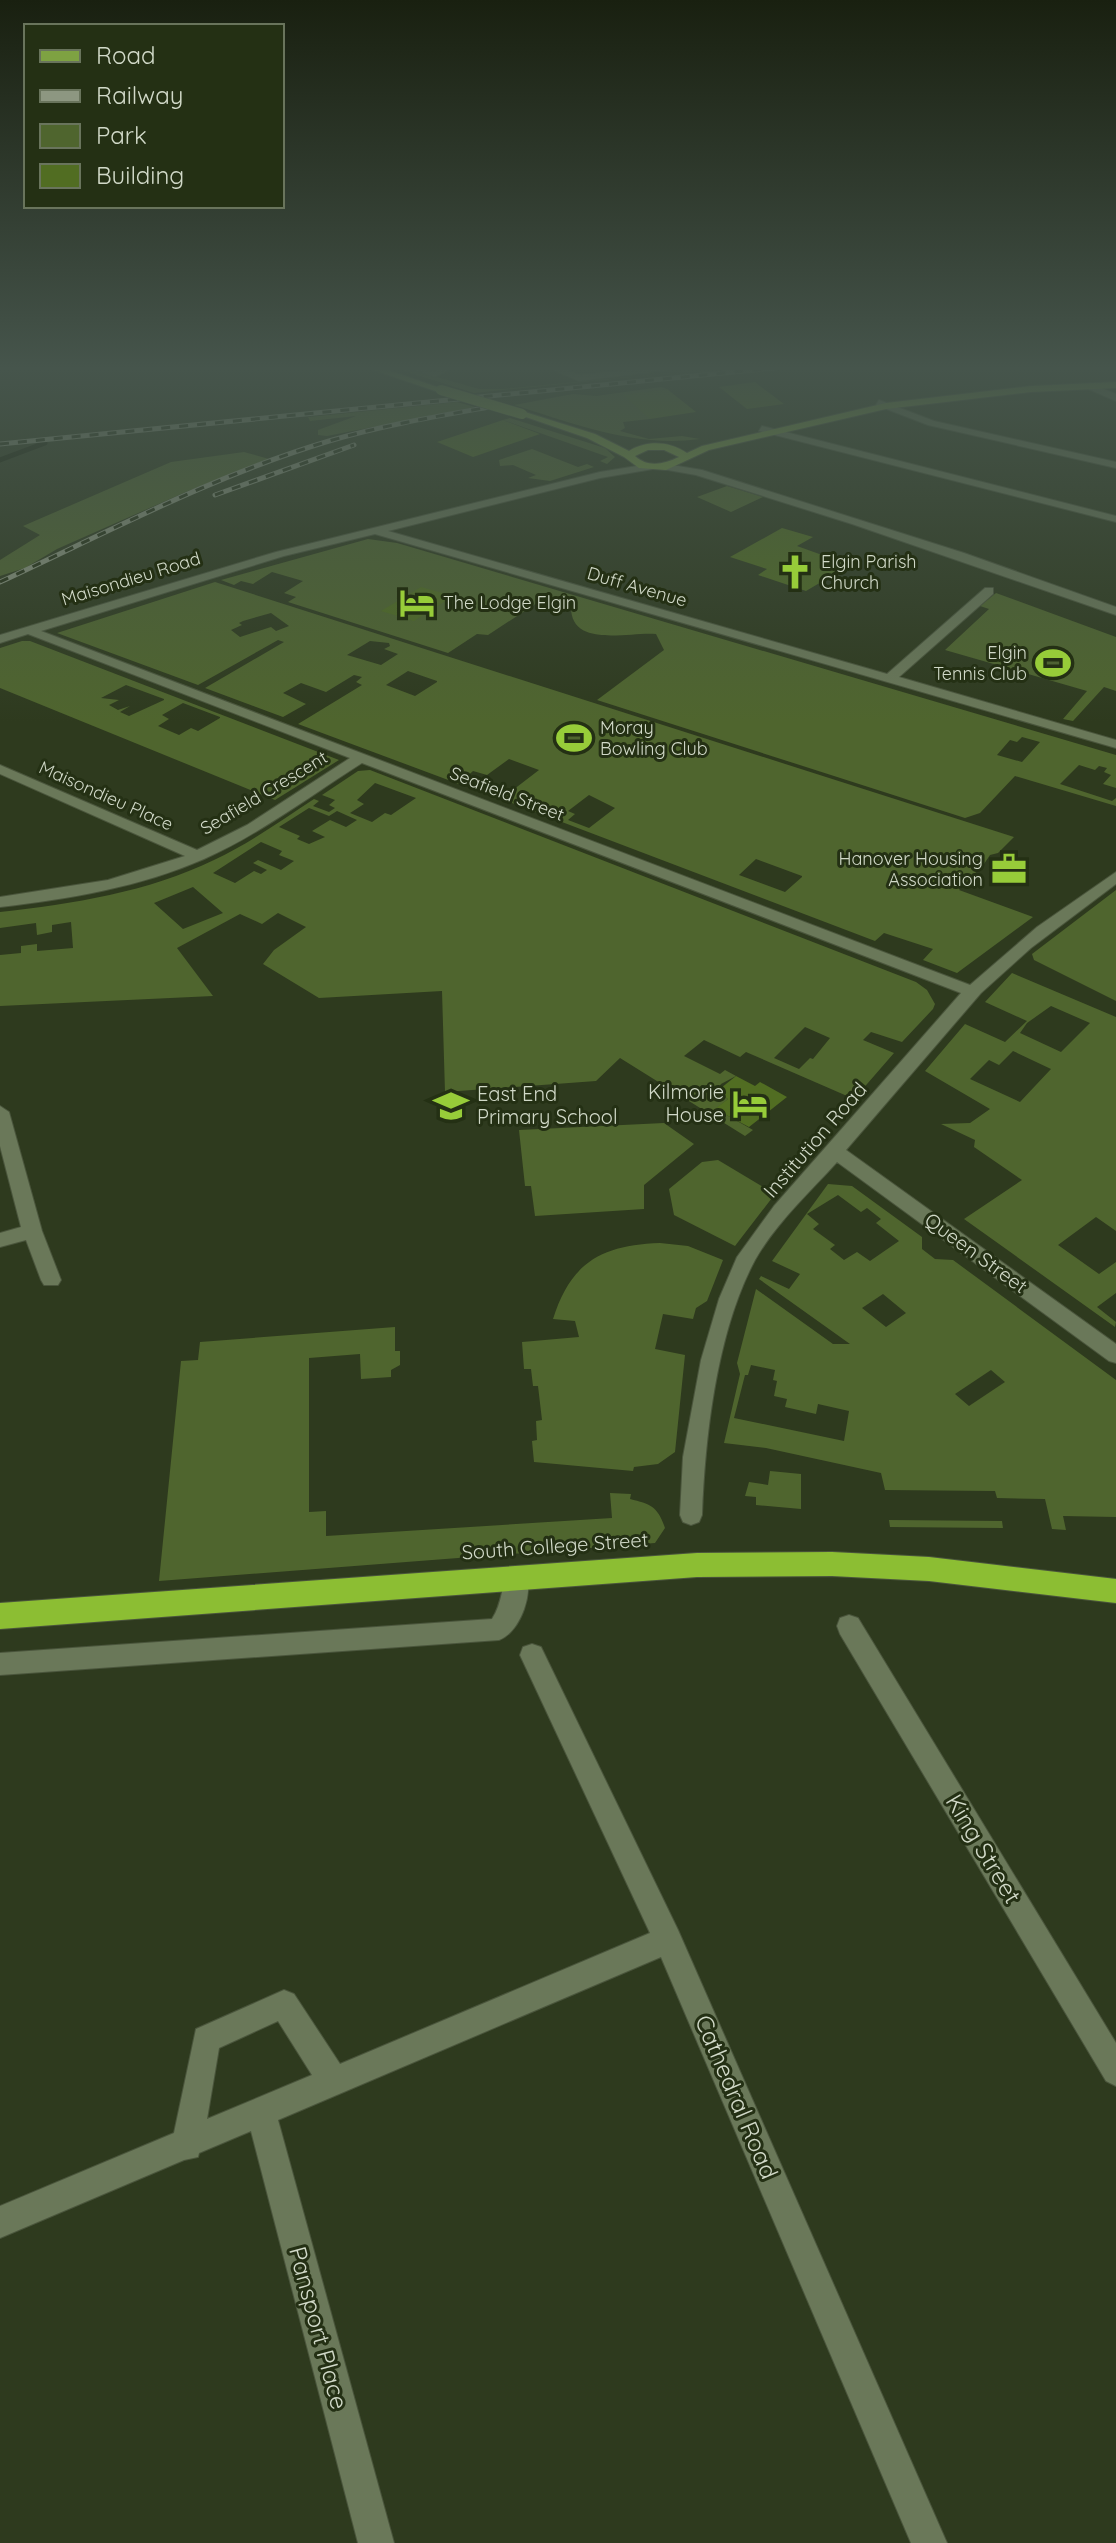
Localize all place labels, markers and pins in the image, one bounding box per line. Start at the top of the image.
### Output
place label: Elgin Parish Church [821,550,917,594]
church icon: Elgin Parish Church [776,553,814,591]
hotel icon: The Lodge Elgin [398,584,436,622]
place label: The Lodge Elgin [443,591,576,614]
place label: Elgin Tennis Club [933,641,1027,685]
sports icon: Elgin Tennis Club [1034,644,1072,682]
place label: Moray Bowling Club [600,716,708,760]
sports icon: Moray Bowling Club [555,719,593,757]
place label: Hanover Housing Association [838,847,983,891]
office icon: Hanover Housing Association [990,850,1028,888]
place label: Kilmorie House [648,1079,724,1127]
place label: East End Primary School [477,1081,618,1129]
hotel icon: Kilmorie House [731,1085,769,1123]
school or university icon: East End Primary School [432,1087,470,1125]

